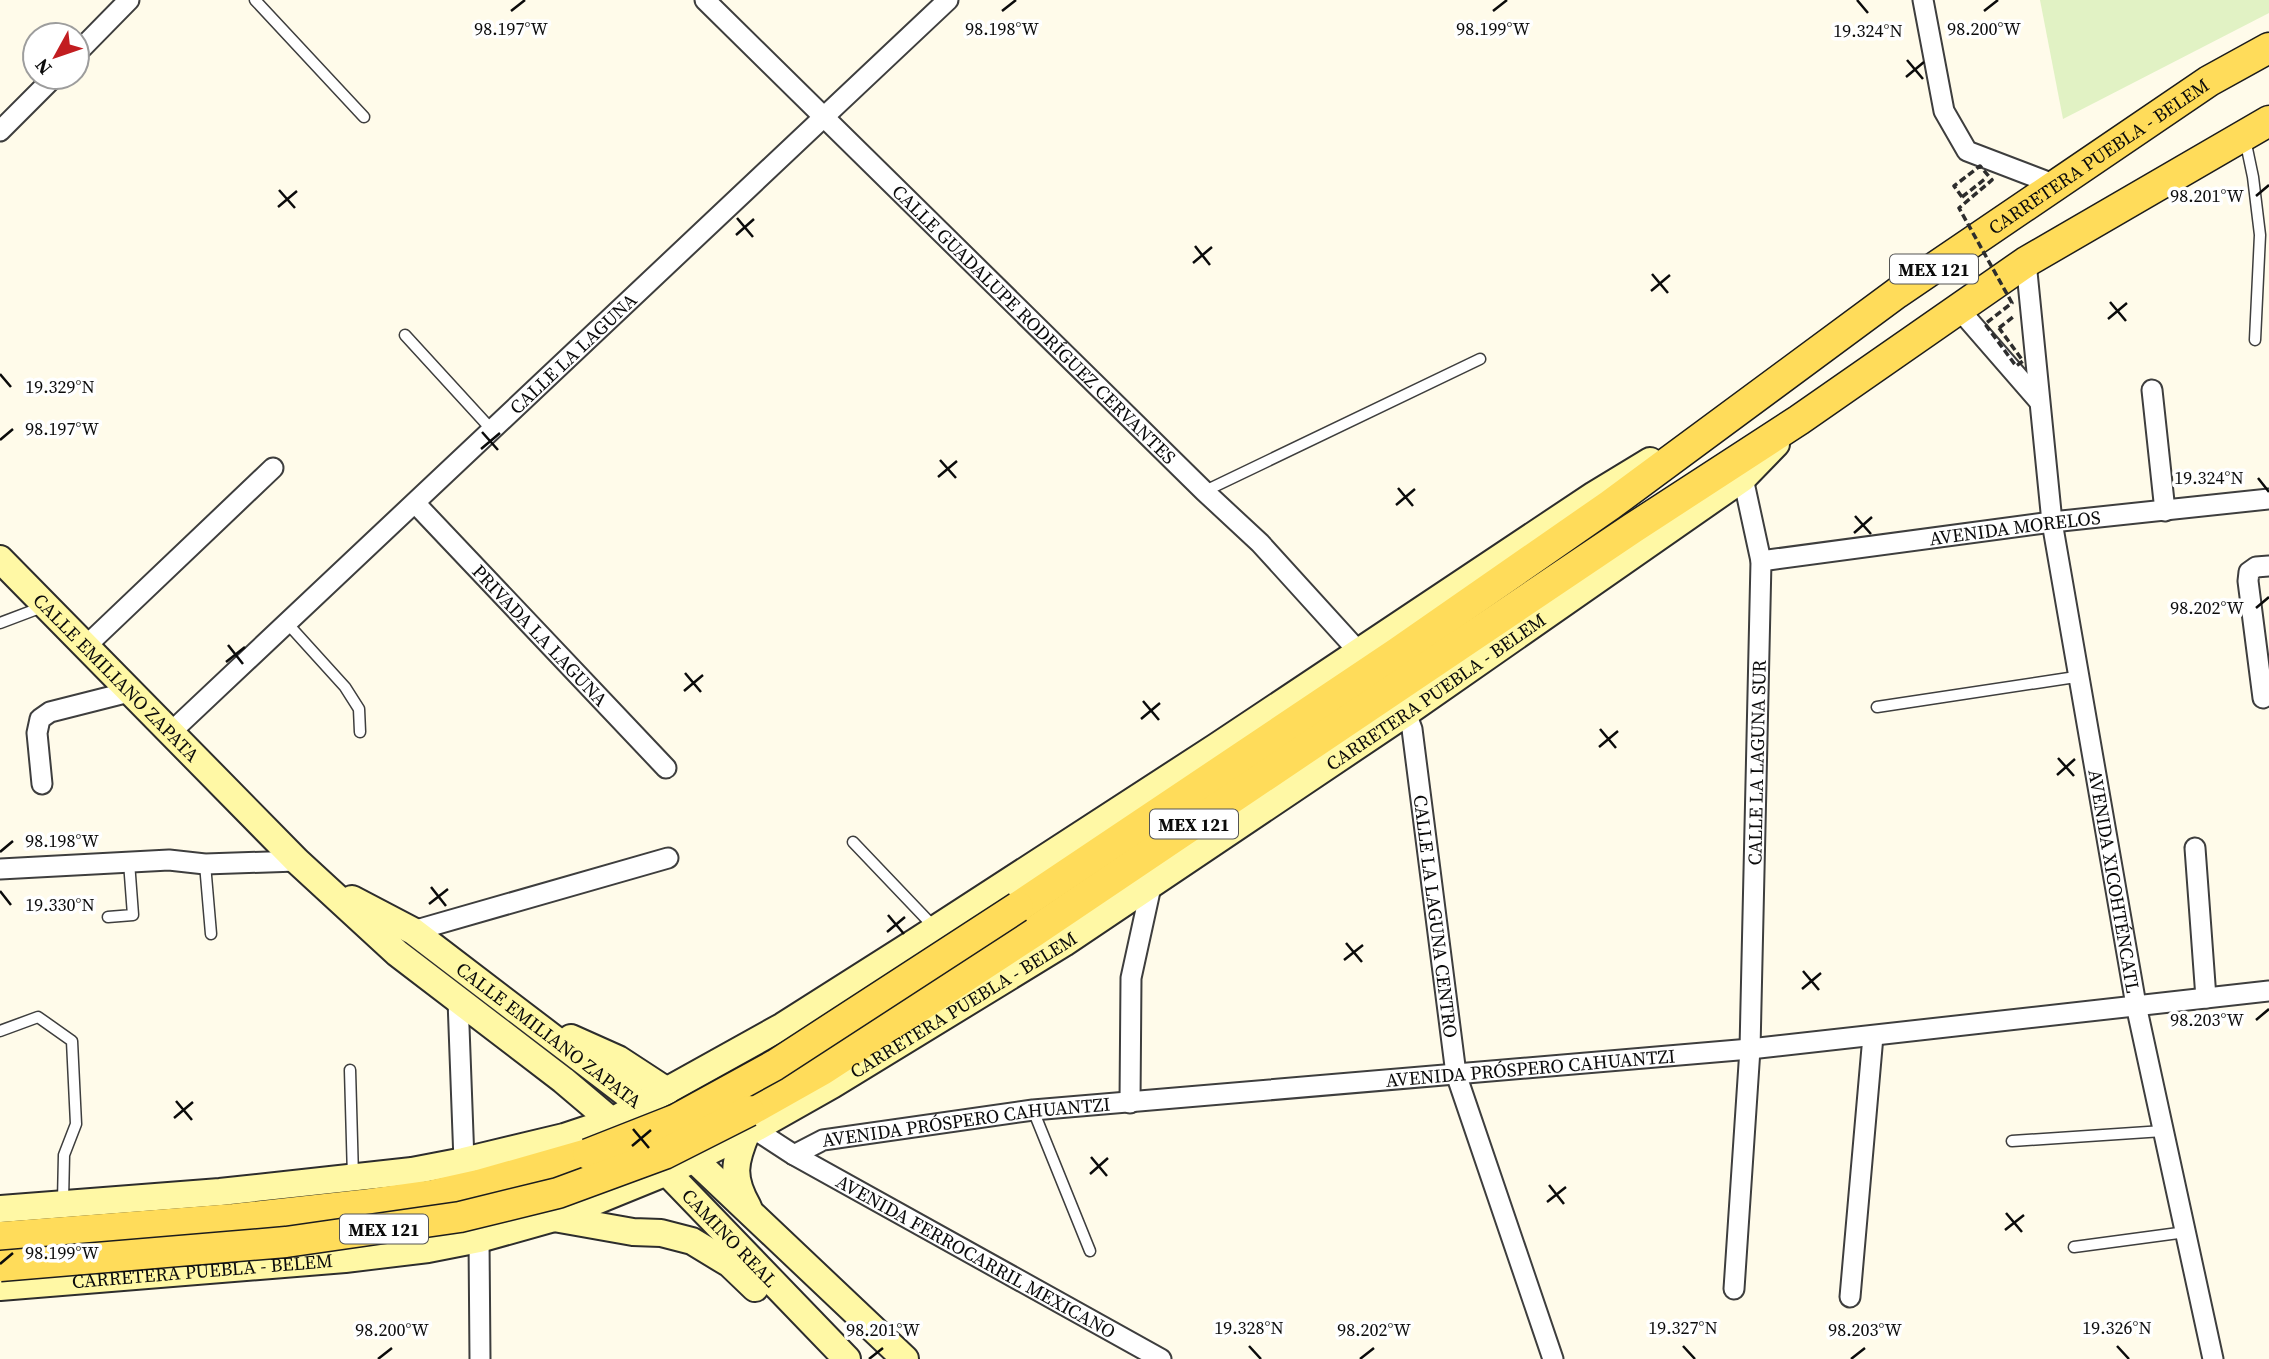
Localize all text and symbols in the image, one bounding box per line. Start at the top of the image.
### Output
text: 98.197°W [474,16,548,41]
text: 98.198°W [965,16,1039,41]
text: 98.199°W [1456,16,1530,41]
text: 98.200°W [1947,16,2021,41]
text: 19.324°N [1833,18,1903,43]
north arrow [21,21,91,91]
text: N [28,53,57,81]
street label: CARRETERA PUEBLA - BELEM [1983,72,2214,240]
street label: CALLE GUADALUPE RODRÍGUEZ CERVANTES [887,178,1182,470]
text: 98.201°W [2170,183,2244,208]
road number: MEX 121 [1890,255,1978,284]
street label: CALLE LA LAGUNA [504,287,643,420]
text: 19.329°N [25,374,95,399]
text: 98.197°W [25,416,99,441]
text: 19.324°N [2174,465,2244,490]
street label: AVENIDA MORELOS [1927,504,2102,551]
street label: PRIVADA LA LAGUNA [467,558,614,712]
street label: CALLE EMILIANO ZAPATA [28,587,206,768]
text: 98.202°W [2170,595,2244,620]
street label: CARRETERA PUEBLA - BELEM [1321,607,1551,776]
street label: CALLE LA LAGUNA SUR [1741,659,1772,866]
street label: AVENIDA XICOHTÉNCATL [2082,767,2147,995]
street label: CALLE LA LAGUNA CENTRO [1408,793,1464,1039]
road number: MEX 121 [1150,810,1238,838]
text: 98.198°W [25,828,99,853]
text: 19.330°N [25,892,95,917]
street label: CARRETERA PUEBLA - BELEM [845,925,1082,1084]
street label: CALLE EMILIANO ZAPATA [451,956,647,1114]
text: 98.203°W [2170,1007,2244,1032]
street label: AVENIDA PRÓSPERO CAHUANTZI [1385,1042,1676,1093]
street label: AVENIDA PRÓSPERO CAHUANTZI [820,1090,1111,1153]
street label: AVENIDA FERROCARRIL MEXICANO [832,1168,1121,1344]
street label: CAMINO REAL [676,1183,784,1293]
road number: MEX 121 [340,1214,428,1244]
text: 98.199°W [25,1240,99,1265]
street label: CARRETERA PUEBLA - BELEM [71,1247,334,1294]
text: 19.328°N [1214,1315,1284,1340]
text: 19.327°N [1648,1315,1718,1340]
text: 19.326°N [2082,1315,2152,1340]
text: 98.200°W [355,1317,429,1342]
text: 98.201°W [846,1317,920,1342]
text: 98.202°W [1337,1317,1411,1342]
text: 98.203°W [1828,1317,1902,1342]

